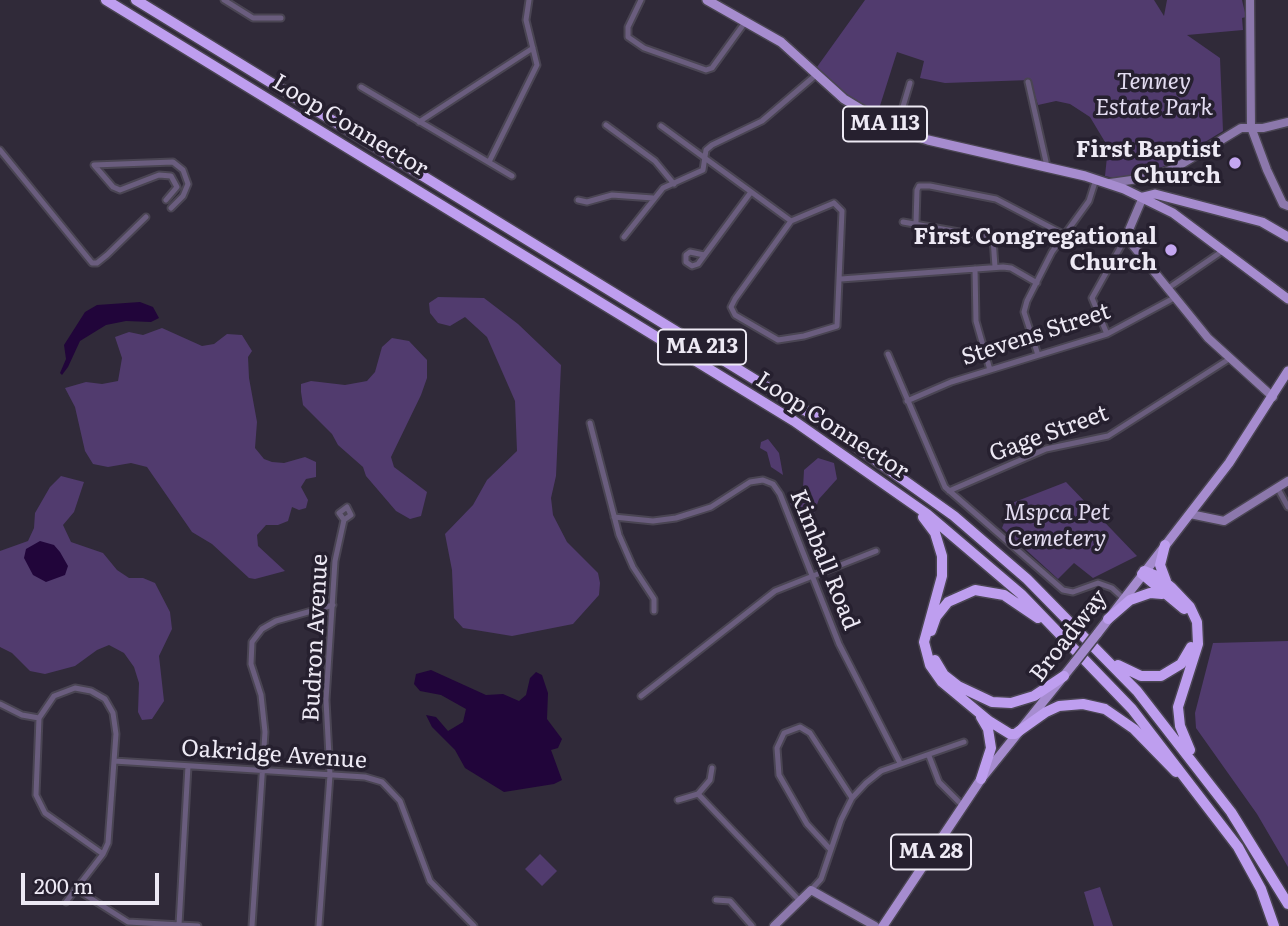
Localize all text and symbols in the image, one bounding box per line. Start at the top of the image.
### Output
park label: Tenney Estate Park [1095,68,1213,122]
street label: Loop Connector [267,69,433,183]
road number: MA 113 [843,106,927,142]
place label: First Baptist Church [1076,136,1221,190]
marker: First Baptist Church [1227,155,1243,171]
place label: First Congregational Church [914,223,1157,277]
marker: First Congregational Church [1163,242,1179,258]
street label: Stevens Street [958,298,1114,372]
road number: MA 213 [658,330,746,364]
street label: Loop Connector [751,366,913,486]
street label: Gage Street [986,400,1112,468]
street label: Kimball Road [783,486,865,634]
park label: Mspca Pet Cemetery [1004,499,1110,553]
street label: Budron Avenue [298,553,334,723]
street label: Broadway [1025,584,1113,688]
street label: Oakridge Avenue [180,735,368,775]
road number: MA 28 [891,834,971,870]
scale bar [24,860,163,904]
text: 200 m [34,869,94,900]

